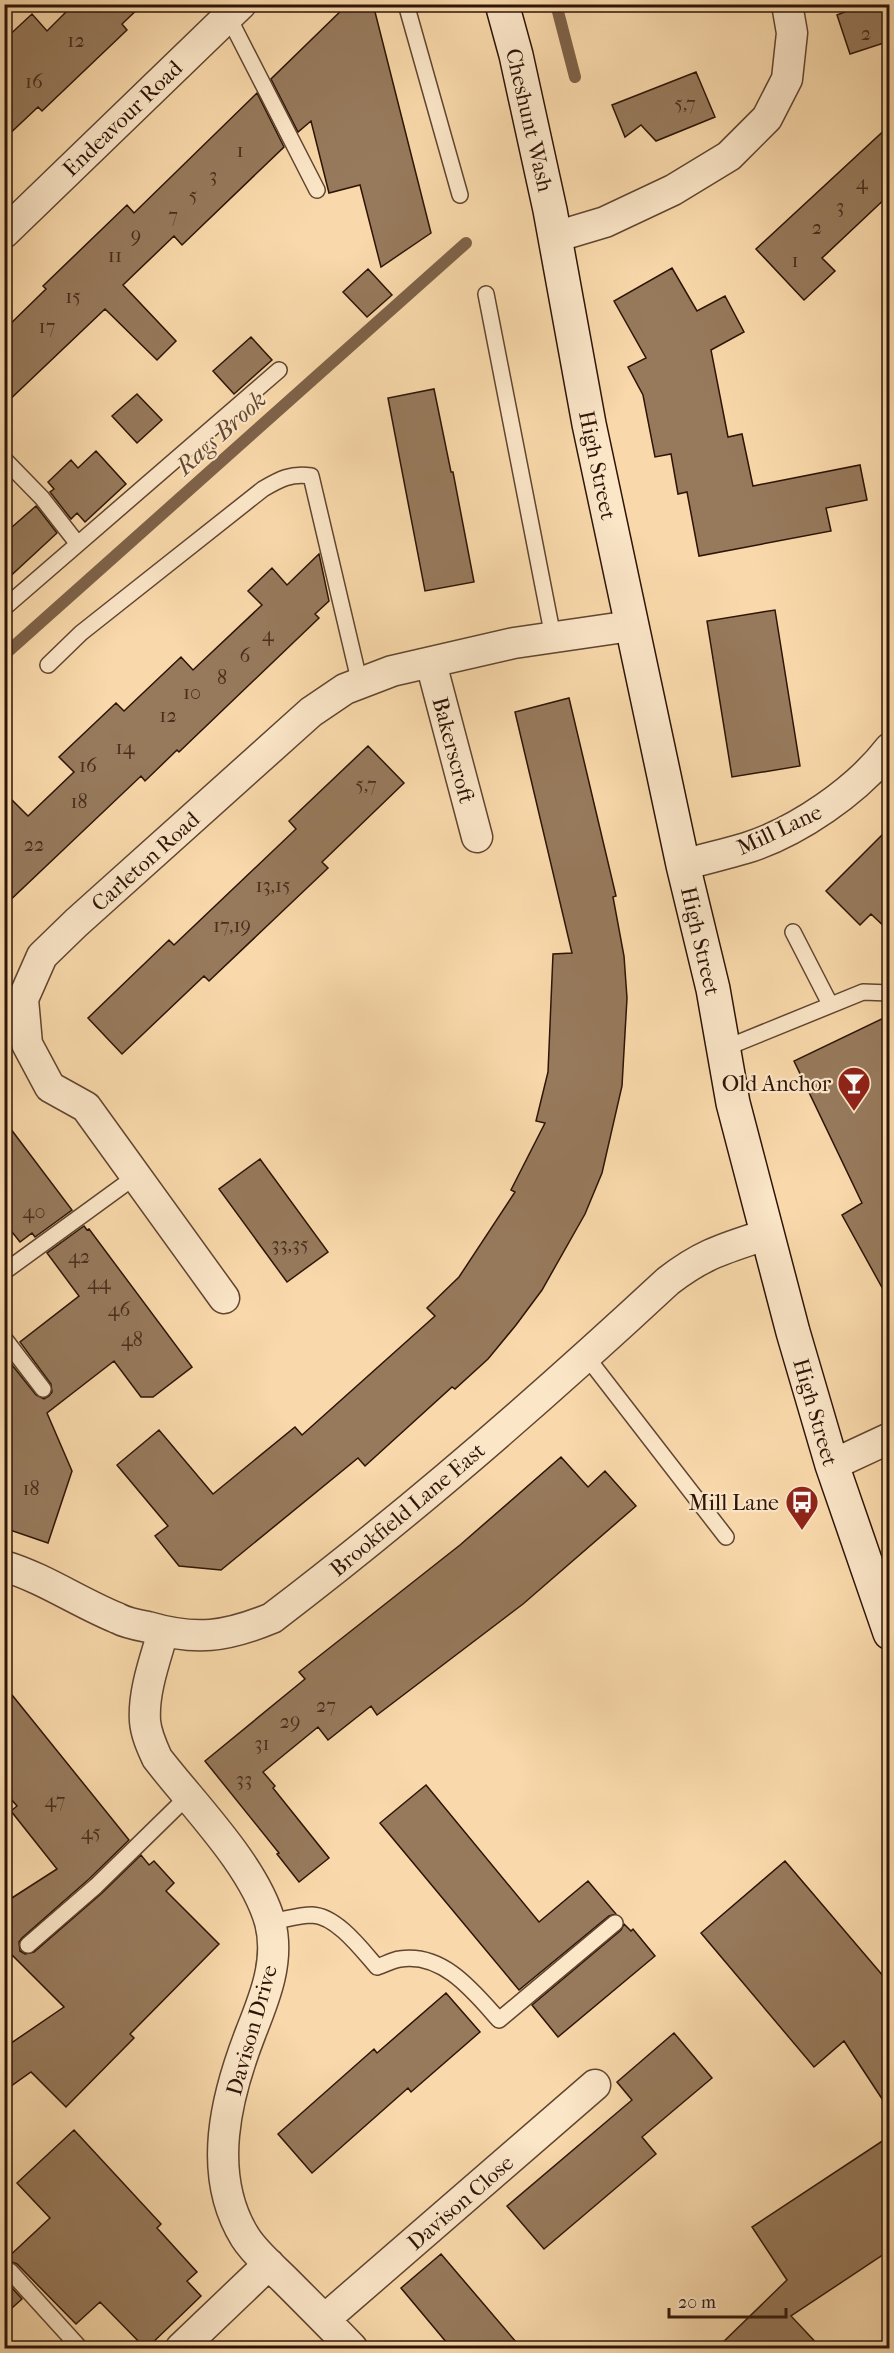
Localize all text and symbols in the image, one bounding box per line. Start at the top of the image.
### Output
house number: 2 [861,22,871,45]
house number: 12 [67,29,85,52]
street label: Cheshunt Wash [500,46,558,195]
street label: Endeavour Road [58,55,188,182]
house number: 16 [25,70,43,93]
house number: 5,7 [674,92,696,115]
house number: 1 [236,139,244,162]
house number: 3 [209,164,217,187]
house number: 4 [856,171,869,194]
house number: 5 [189,184,197,207]
house number: 3 [836,195,844,218]
house number: 7 [168,204,178,227]
house number: 2 [812,216,822,239]
house number: 9 [131,224,141,247]
house number: 11 [108,244,122,267]
house number: 1 [791,249,799,272]
house number: 15 [65,285,81,308]
house number: 17 [39,315,56,338]
water label: Rags Brook [169,385,272,482]
street label: High Street [573,408,621,522]
house number: 4 [262,623,275,646]
house number: 6 [240,644,251,667]
house number: 8 [217,666,227,689]
house number: 10 [183,681,201,704]
street label: Bakerscroft [426,694,480,806]
house number: 12 [159,704,177,727]
house number: 14 [116,736,136,759]
house number: 16 [79,754,97,777]
house number: 5,7 [355,773,377,796]
house number: 18 [70,790,88,813]
street label: Mill Lane [733,799,826,861]
street label: Carleton Road [86,806,206,917]
house number: 22 [24,833,44,856]
house number: 13,15 [255,874,291,897]
street label: High Street [675,884,725,998]
house number: 17,19 [213,914,251,937]
bar icon: Old Anchor [836,1065,872,1112]
place label: Old Anchor [722,1071,832,1097]
house number: 40 [23,1200,45,1223]
house number: 33,35 [271,1233,309,1256]
house number: 42 [68,1245,90,1268]
house number: 44 [87,1271,112,1294]
house number: 46 [108,1298,130,1321]
house number: 48 [121,1328,143,1351]
street label: High Street [787,1355,843,1469]
street label: Brookfield Lane East [325,1437,490,1582]
house number: 18 [22,1477,40,1500]
bus stop icon: Mill Lane [784,1484,820,1531]
place label: Mill Lane [688,1490,779,1516]
house number: 27 [316,1694,336,1717]
house number: 29 [280,1710,300,1733]
house number: 31 [254,1732,270,1755]
house number: 33 [236,1768,252,1791]
house number: 47 [45,1789,66,1812]
house number: 45 [81,1821,101,1844]
street label: Davison Drive [221,1962,283,2098]
street label: Davison Close [402,2150,519,2256]
scale bar [669,2281,786,2319]
text: 20 m [678,2292,716,2313]

